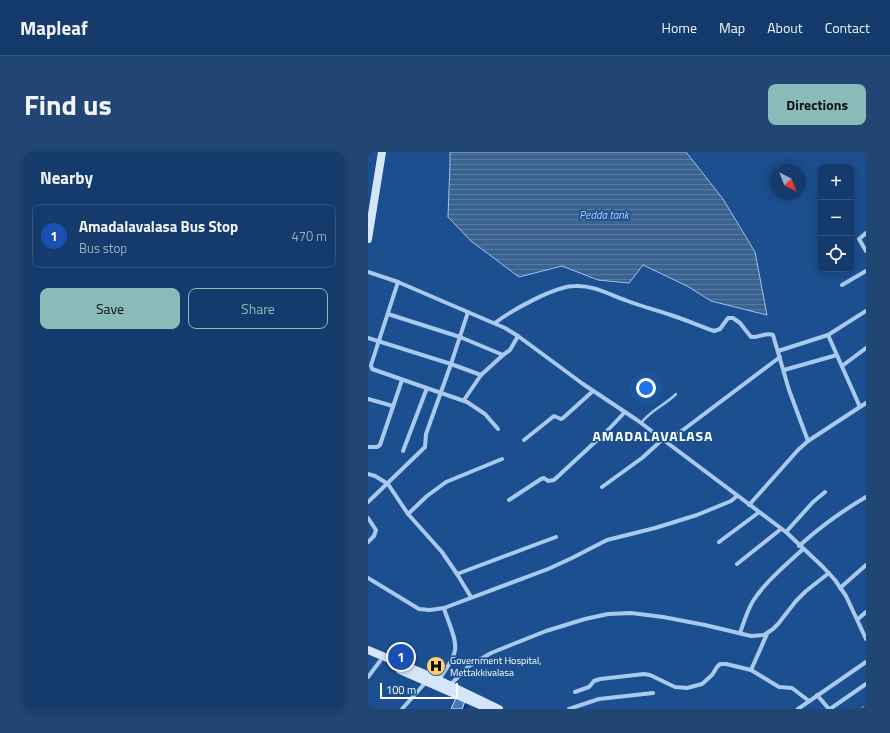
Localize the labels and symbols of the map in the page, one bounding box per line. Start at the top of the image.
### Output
north arrow [770,164,806,200]
water label: Pedda tank [579,207,630,223]
your location [636,378,656,398]
district label: AMADALAVALASA [592,425,714,446]
pin: 1 [388,642,414,672]
place label: Government Hospital, Mettakkivalasa [450,653,542,680]
hospital icon: Government Hospital, Mettakkivalasa [425,655,447,677]
scale bar [380,681,458,700]

